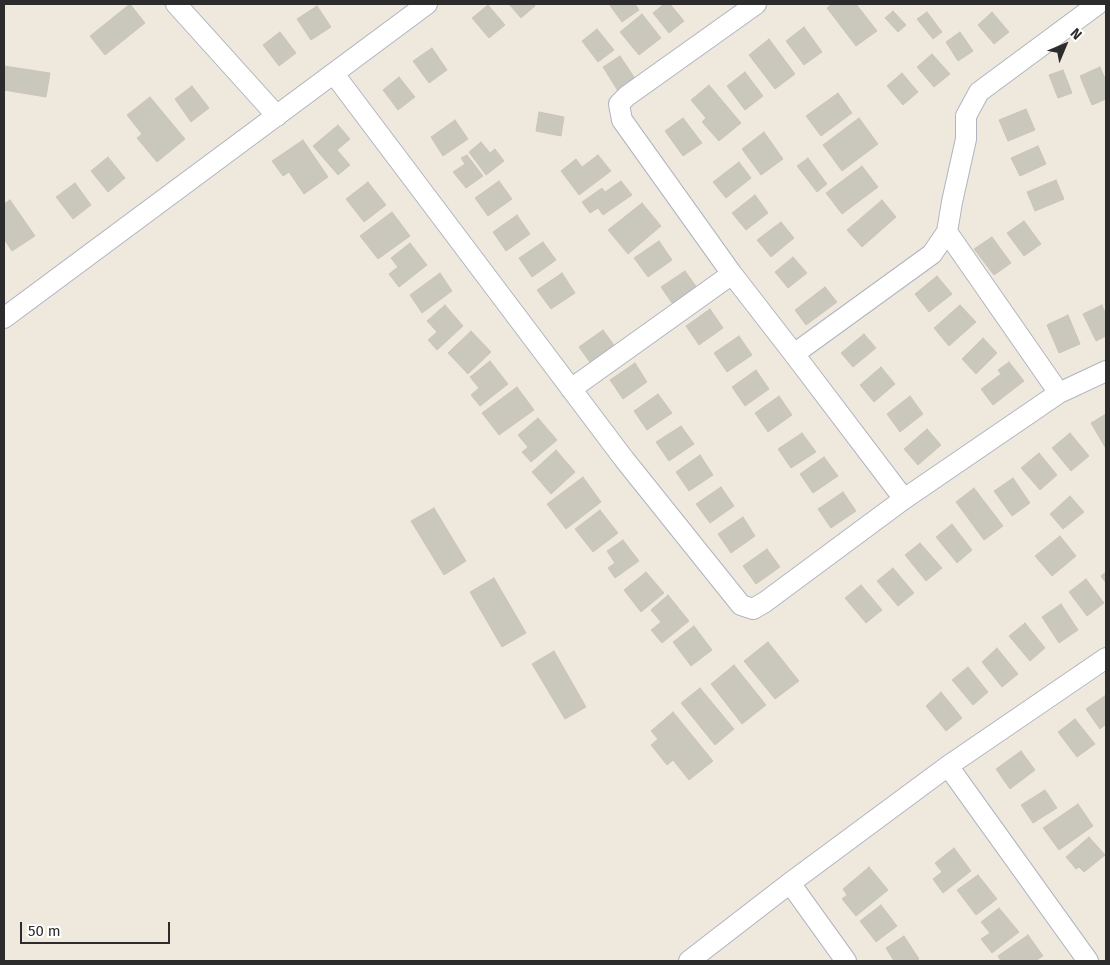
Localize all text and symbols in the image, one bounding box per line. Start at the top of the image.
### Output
north arrow [1040,20,1090,70]
text: N [1067,25,1085,43]
scale bar [22,912,172,944]
text: 50 m [28,922,61,940]

